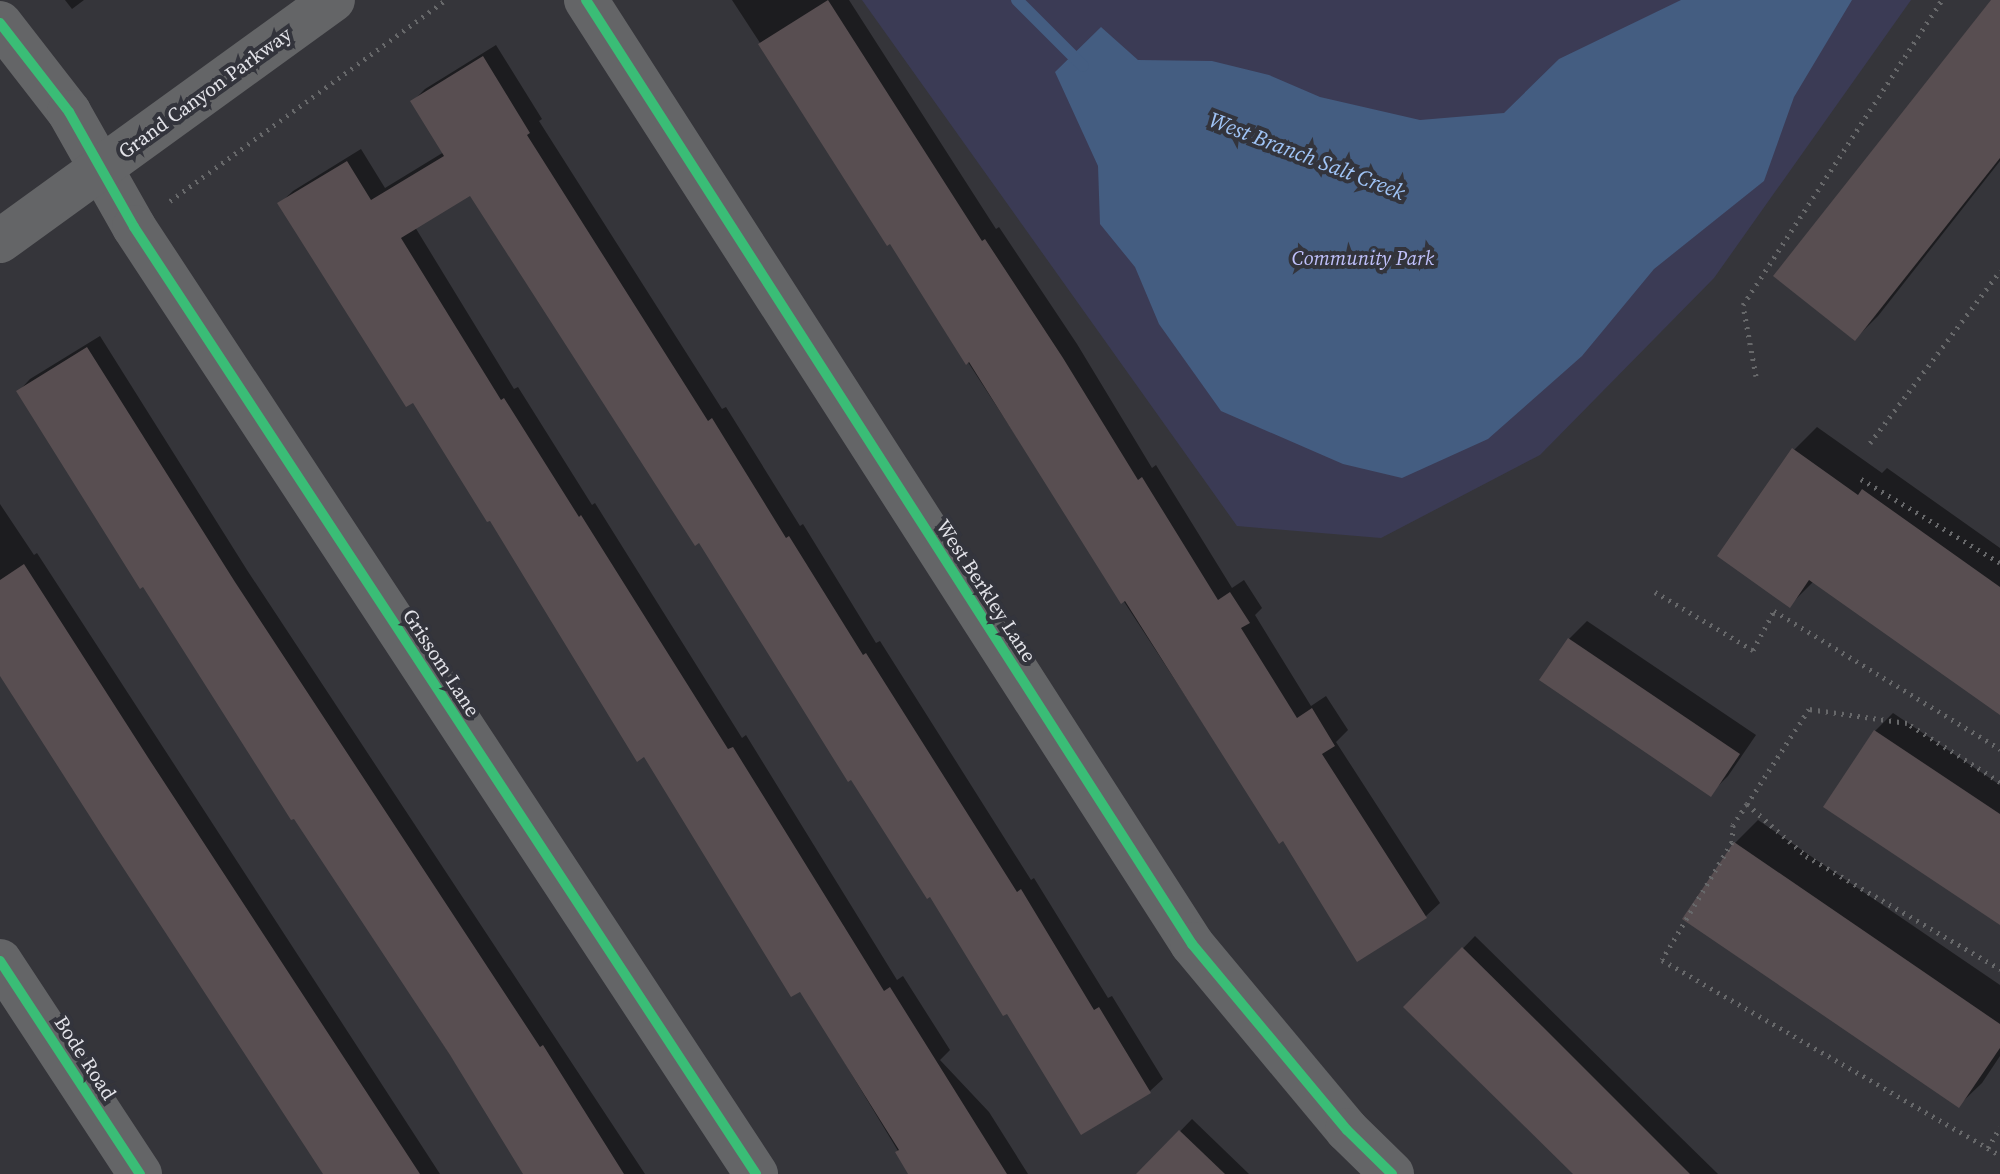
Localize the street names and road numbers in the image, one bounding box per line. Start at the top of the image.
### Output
street label: Grand Canyon Parkway [114,22,296,164]
street label: West Berkley Lane [931,515,1041,667]
street label: Grissom Lane [397,605,485,721]
street label: Bode Road [49,1012,121,1104]

